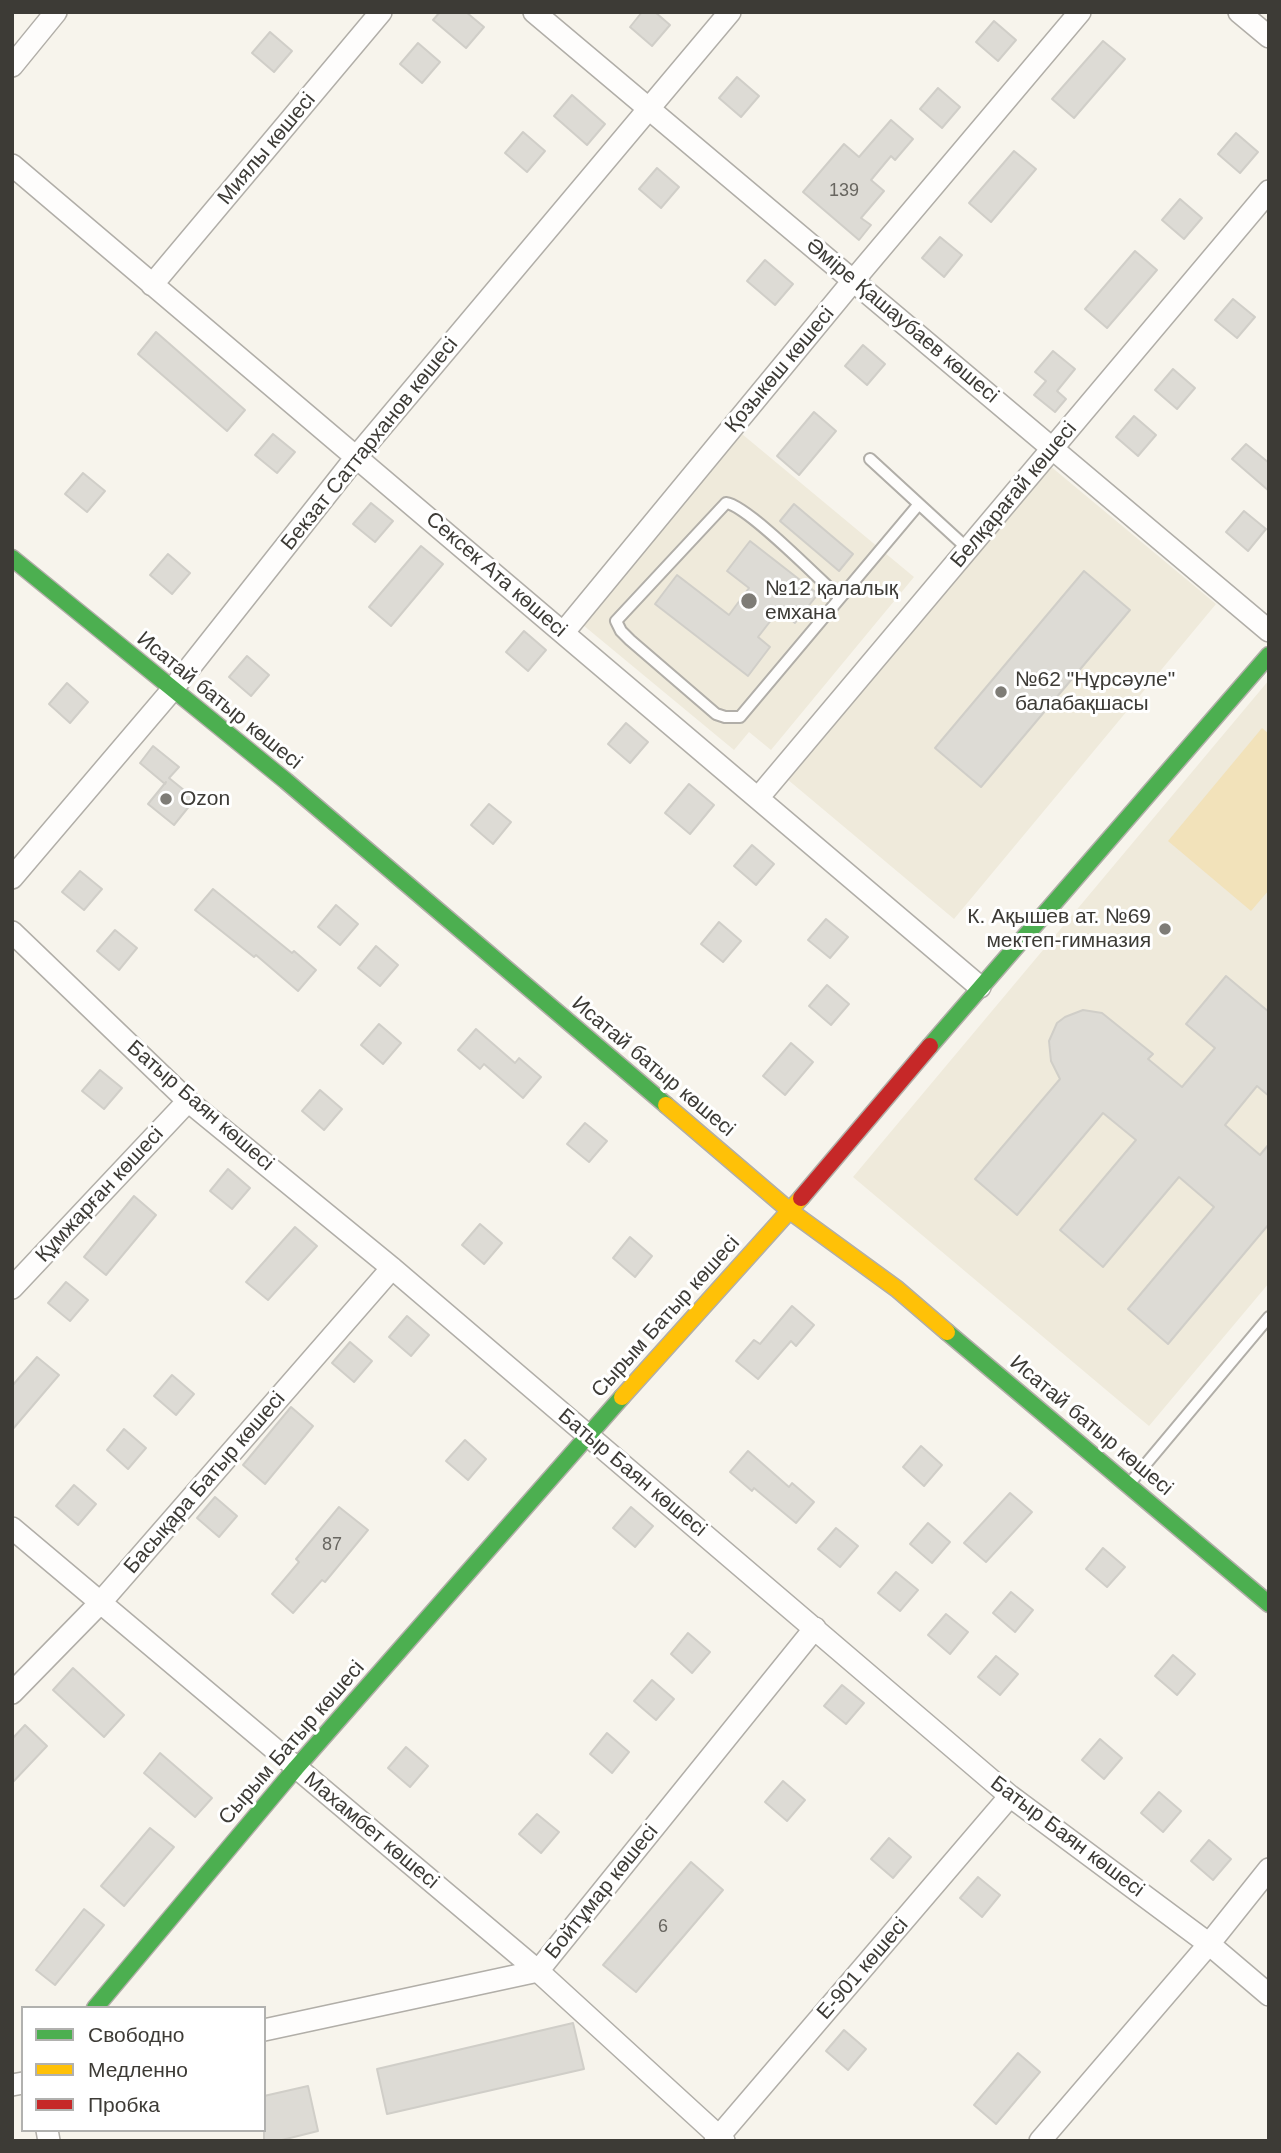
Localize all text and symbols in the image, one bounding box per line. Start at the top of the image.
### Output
street label: Миялы көшесі [213,88,321,210]
house number: 139 [829,180,859,202]
street label: Әміре Қашаубаев көшесі [801,233,1003,409]
street label: Қозыкөш көшесі [720,302,840,438]
street label: Бекзат Саттарханов көшесі [276,332,464,556]
street label: Белқарағай көшесі [946,417,1082,573]
street label: Сексек Ата көшесі [420,507,572,643]
place label: №12 қалалық емхана [765,576,898,626]
marker: №12 қалалық емхана [739,591,759,611]
street label: Исатай батыр көшесі [131,627,307,775]
place label: №62 "Нұрсәуле" балабақшасы [1015,667,1175,717]
marker: №62 "Нұрсәуле" балабақшасы [993,684,1009,700]
place label: Ozon [180,786,230,812]
marker: Ozon [158,791,174,807]
place label: К. Ақышев ат. №69 мектеп-гимназия [967,904,1151,954]
marker: К. Ақышев ат. №69 мектеп-гимназия [1157,921,1173,937]
street label: Исатай батыр көшесі [566,991,740,1143]
street label: Батыр Баян көшесі [122,1035,278,1177]
street label: Құмжарған көшесі [31,1122,169,1268]
street label: Сырым Батыр көшесі [587,1231,745,1403]
street label: Исатай батыр көшесі [1004,1350,1178,1502]
street label: Басықара Батыр көшесі [119,1387,291,1579]
street label: Батыр Баян көшесі [553,1404,711,1542]
house number: 87 [322,1534,342,1556]
street label: Сырым Батыр көшесі [214,1656,370,1830]
street label: Махамбет көшесі [298,1767,444,1895]
street label: Батыр Баян көшесі [985,1771,1149,1903]
street label: Бойтұмар көшесі [540,1820,664,1964]
street label: Е-901 көшесі [812,1913,914,2025]
house number: 6 [658,1916,668,1938]
legend [21,2006,266,2132]
text: Свободно [88,2023,185,2046]
text: Медленно [88,2058,188,2081]
text: Пробка [88,2093,160,2116]

